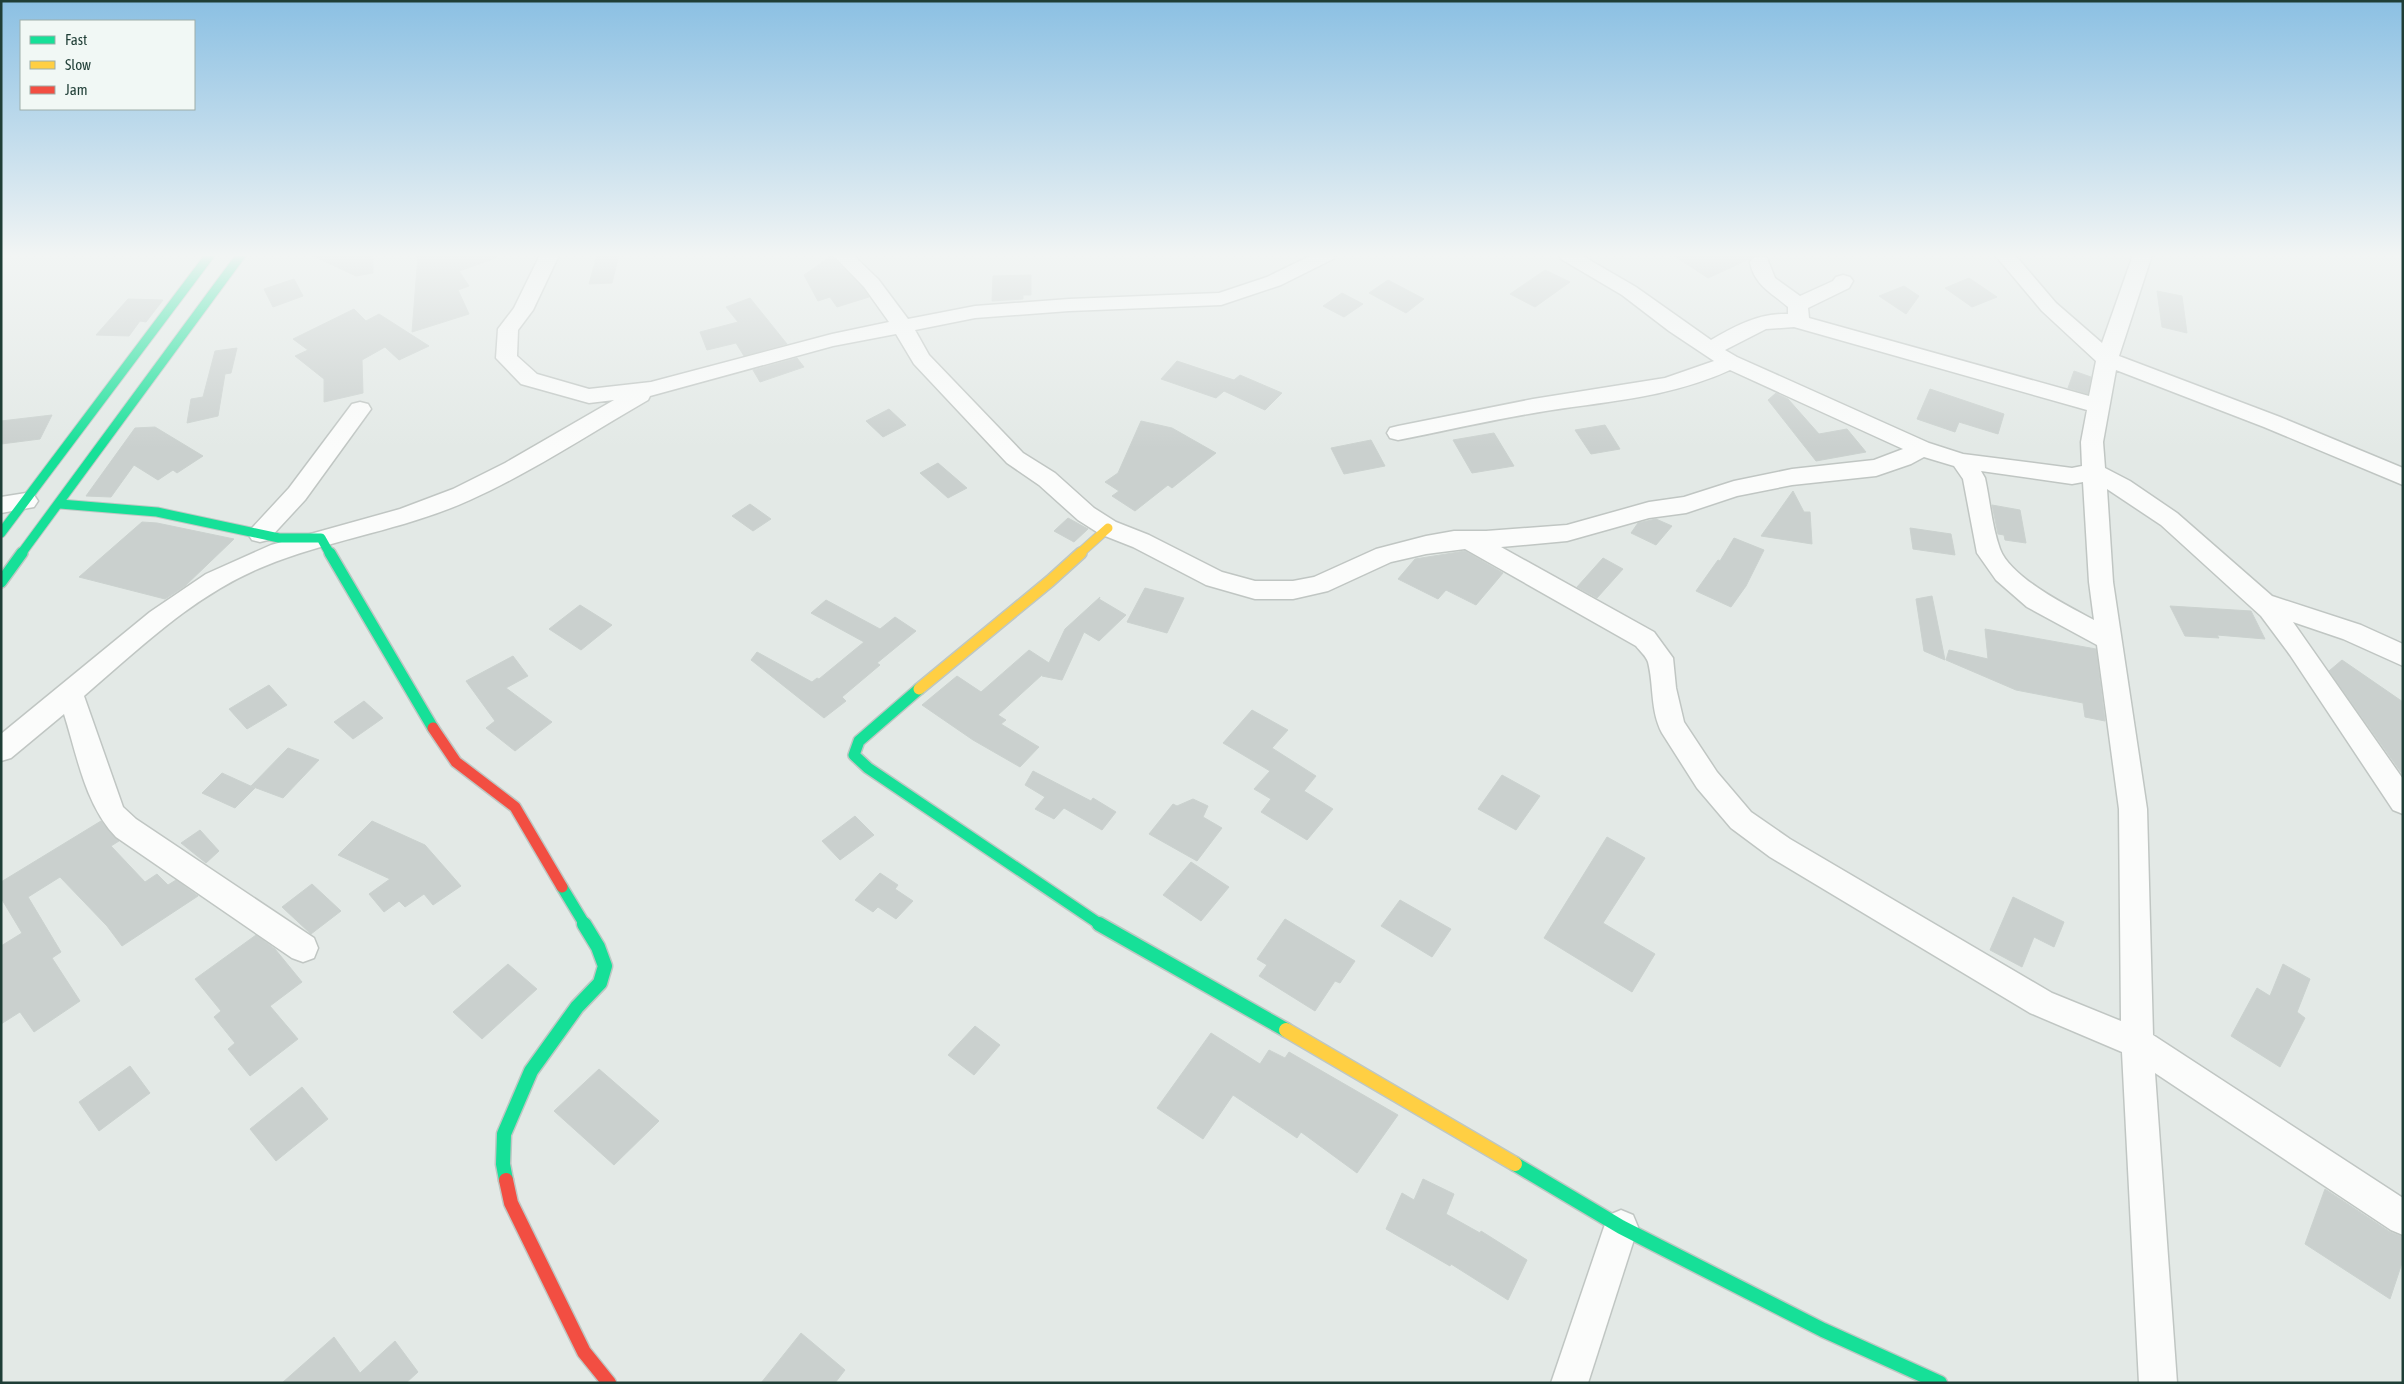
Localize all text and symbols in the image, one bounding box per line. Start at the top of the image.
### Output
legend [20,20,195,110]
text: Fast [65,31,87,48]
text: Slow [65,56,91,73]
text: Jam [65,81,88,98]

